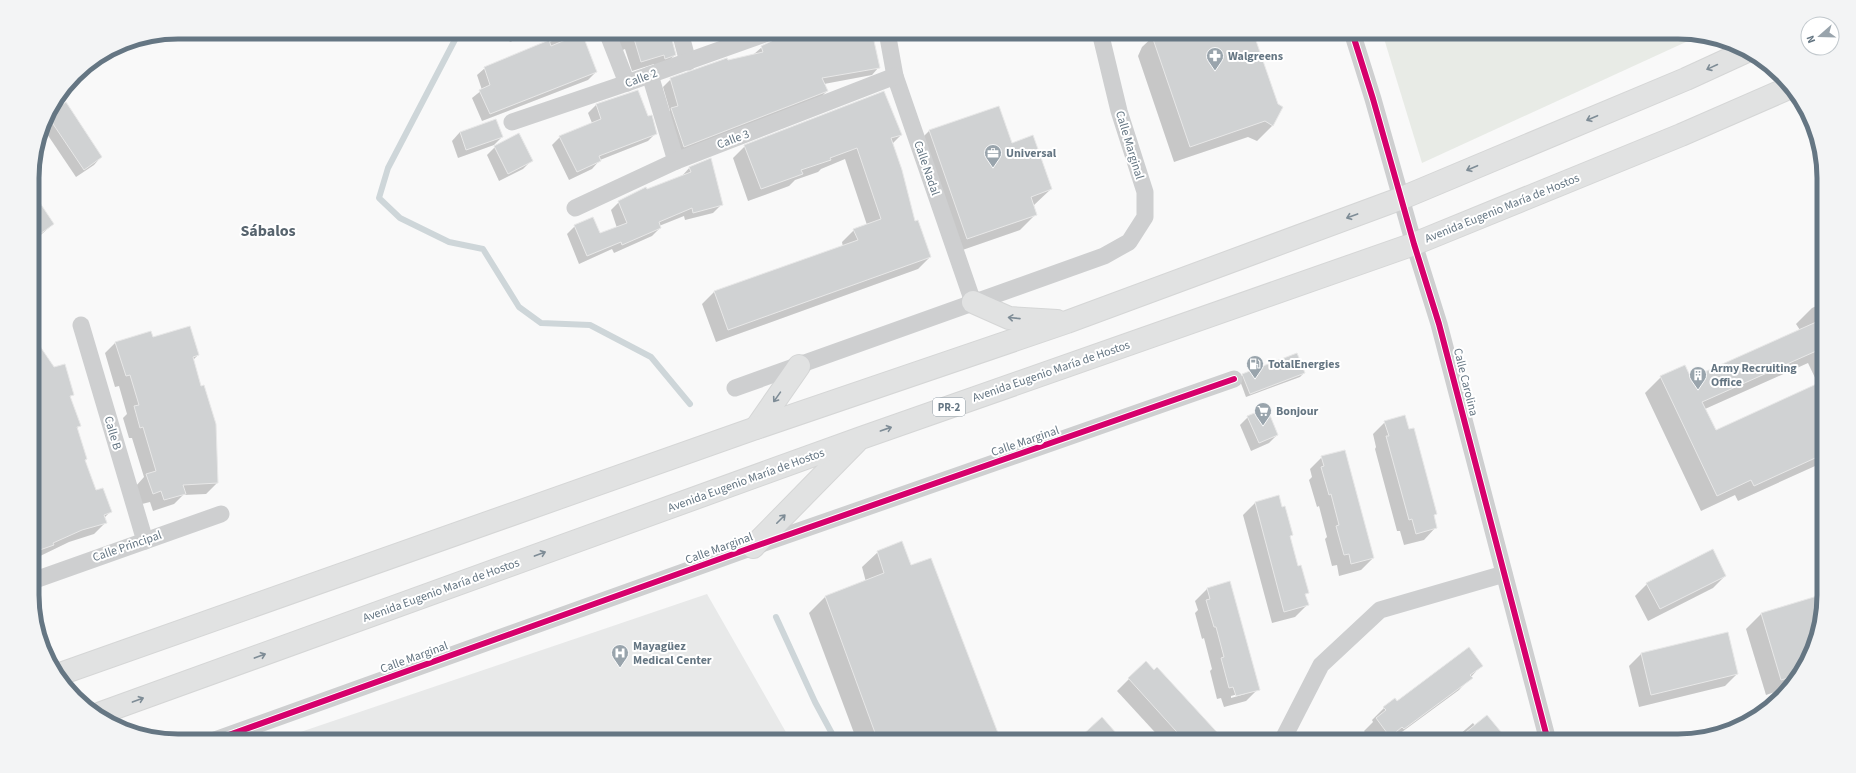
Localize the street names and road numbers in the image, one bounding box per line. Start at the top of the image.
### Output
street label: Calle 2 [623,65,660,92]
street label: Calle Marginal [1111,109,1148,182]
street label: Calle 3 [715,126,752,153]
street label: Calle Nadal [909,138,944,198]
street label: Avenida Eugenio María de Hostos [1422,170,1582,247]
street label: Avenida Eugenio María de Hostos [970,336,1132,406]
street label: Calle Carolina [1449,346,1482,418]
road number: PR-2 [933,398,965,416]
street label: Calle B [100,414,125,452]
street label: Calle Marginal [989,422,1061,461]
street label: Avenida Eugenio María de Hostos [665,444,827,517]
street label: Calle Principal [90,527,164,566]
street label: Calle Marginal [683,528,755,569]
street label: Avenida Eugenio María de Hostos [360,554,522,627]
street label: Calle Marginal [378,637,450,678]

